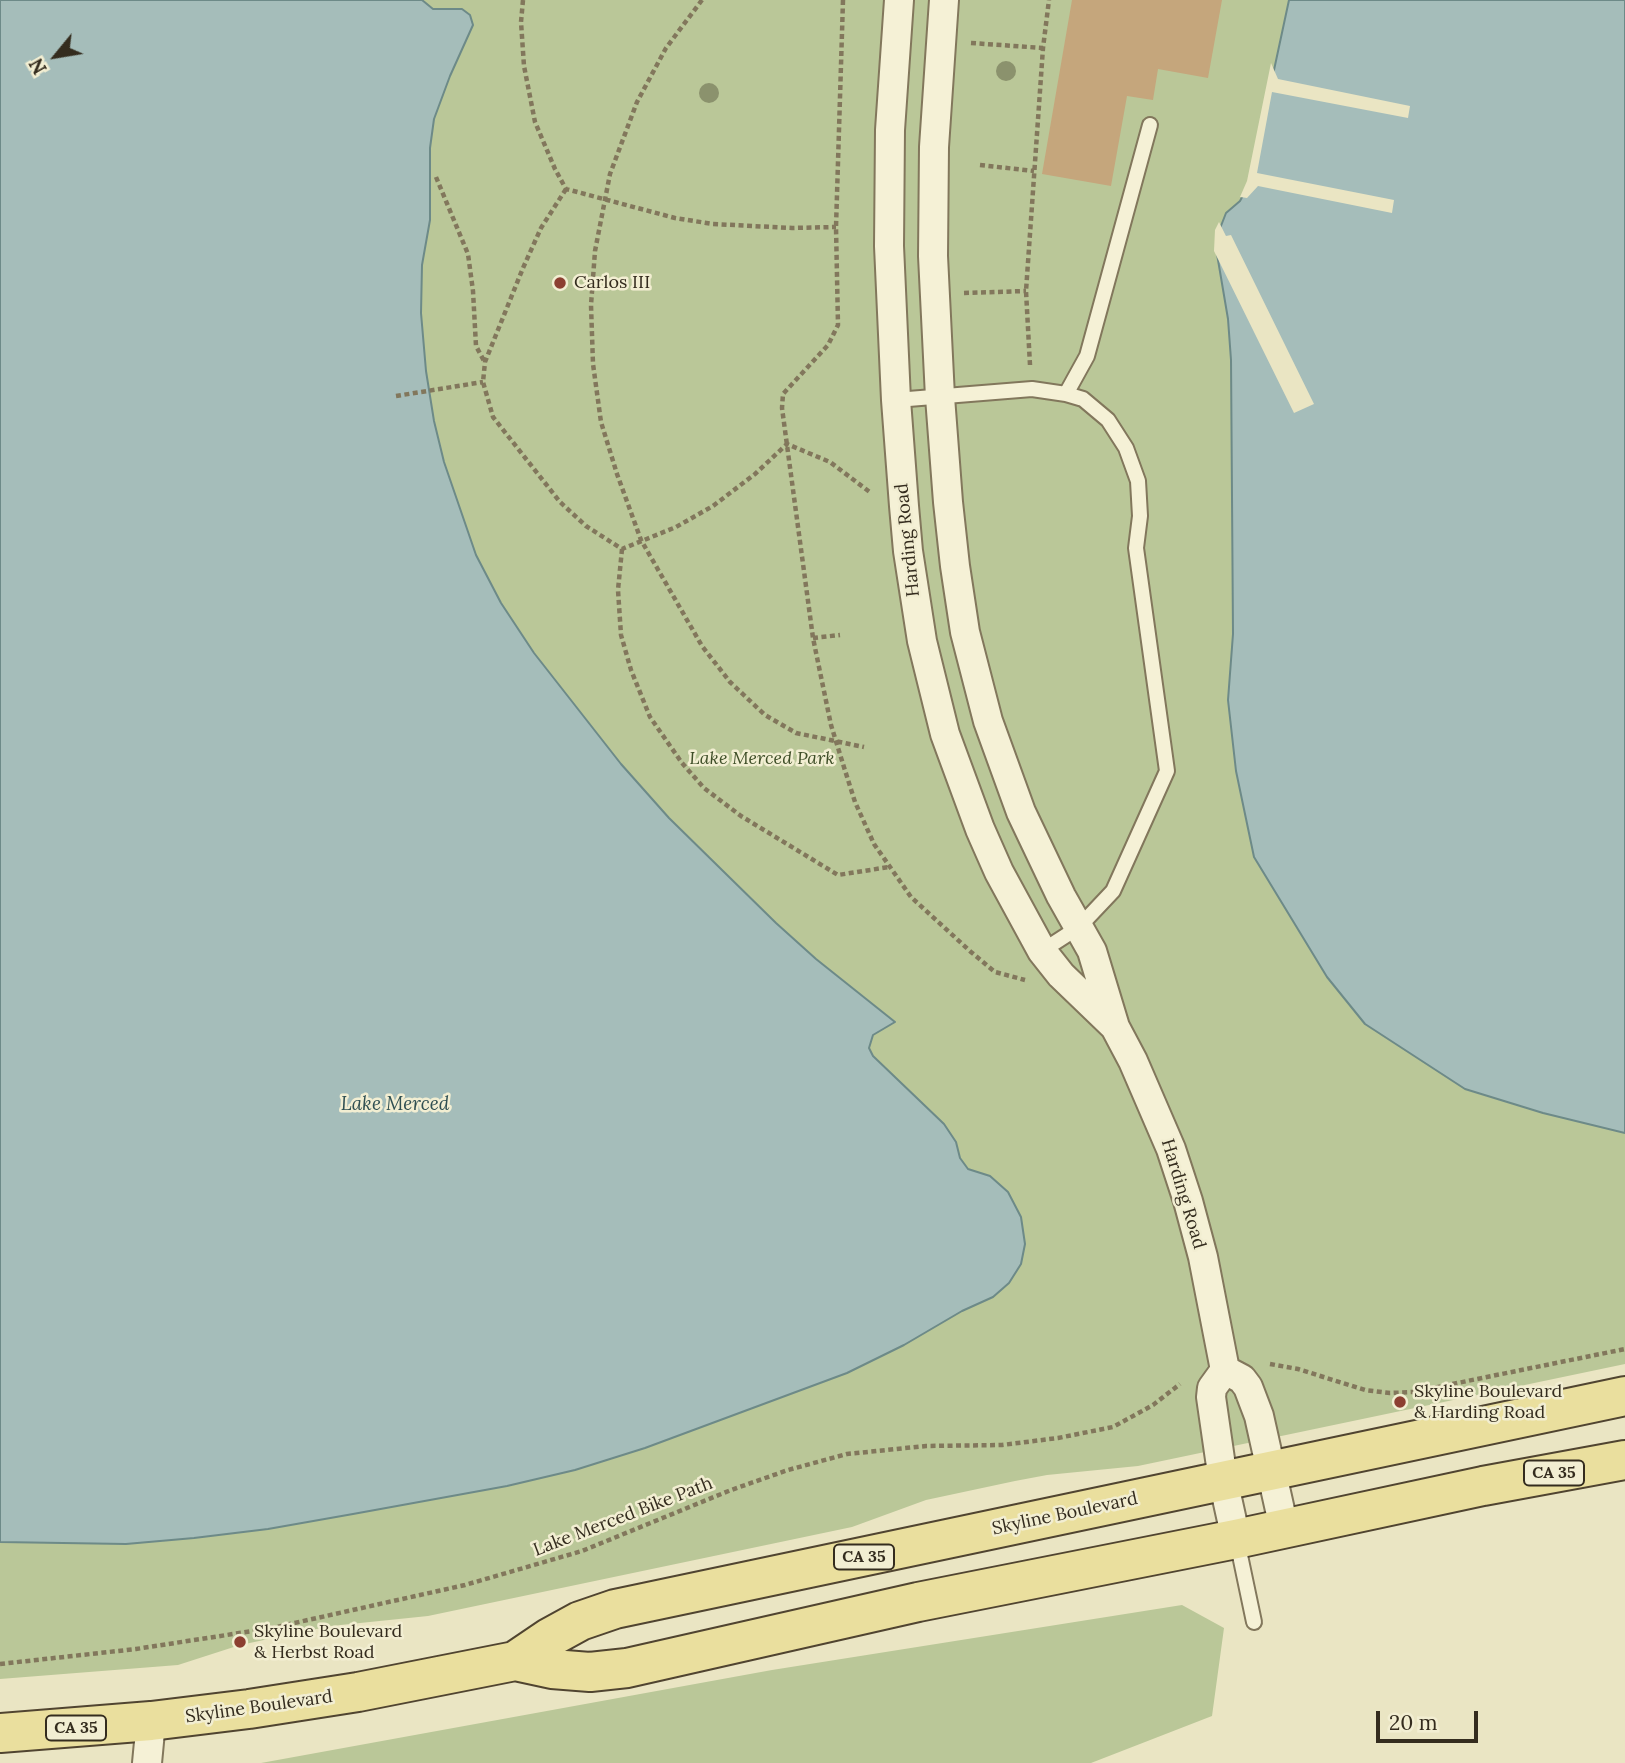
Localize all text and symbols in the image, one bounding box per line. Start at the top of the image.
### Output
north arrow [21,21,91,91]
text: N [24,54,52,79]
place label: Carlos III [574,272,650,294]
marker: Carlos III [552,275,568,291]
street label: Harding Road [891,482,925,598]
park label: Lake Merced Park [689,748,835,770]
water label: Lake Merced [341,1094,449,1116]
street label: Harding Road [1156,1136,1210,1252]
place label: Skyline Boulevard & Harding Road [1414,1381,1562,1424]
marker: Skyline Boulevard & Harding Road [1392,1394,1408,1410]
road number: CA 35 [1524,1460,1584,1485]
street label: Lake Merced Bike Path [530,1473,716,1561]
street label: Skyline Boulevard [990,1488,1140,1540]
road number: CA 35 [834,1544,894,1569]
place label: Skyline Boulevard & Herbst Road [254,1621,402,1664]
marker: Skyline Boulevard & Herbst Road [232,1634,248,1650]
street label: Skyline Boulevard [184,1686,334,1728]
scale bar [1380,1696,1482,1740]
text: 20 m [1389,1709,1438,1736]
road number: CA 35 [46,1716,106,1740]

